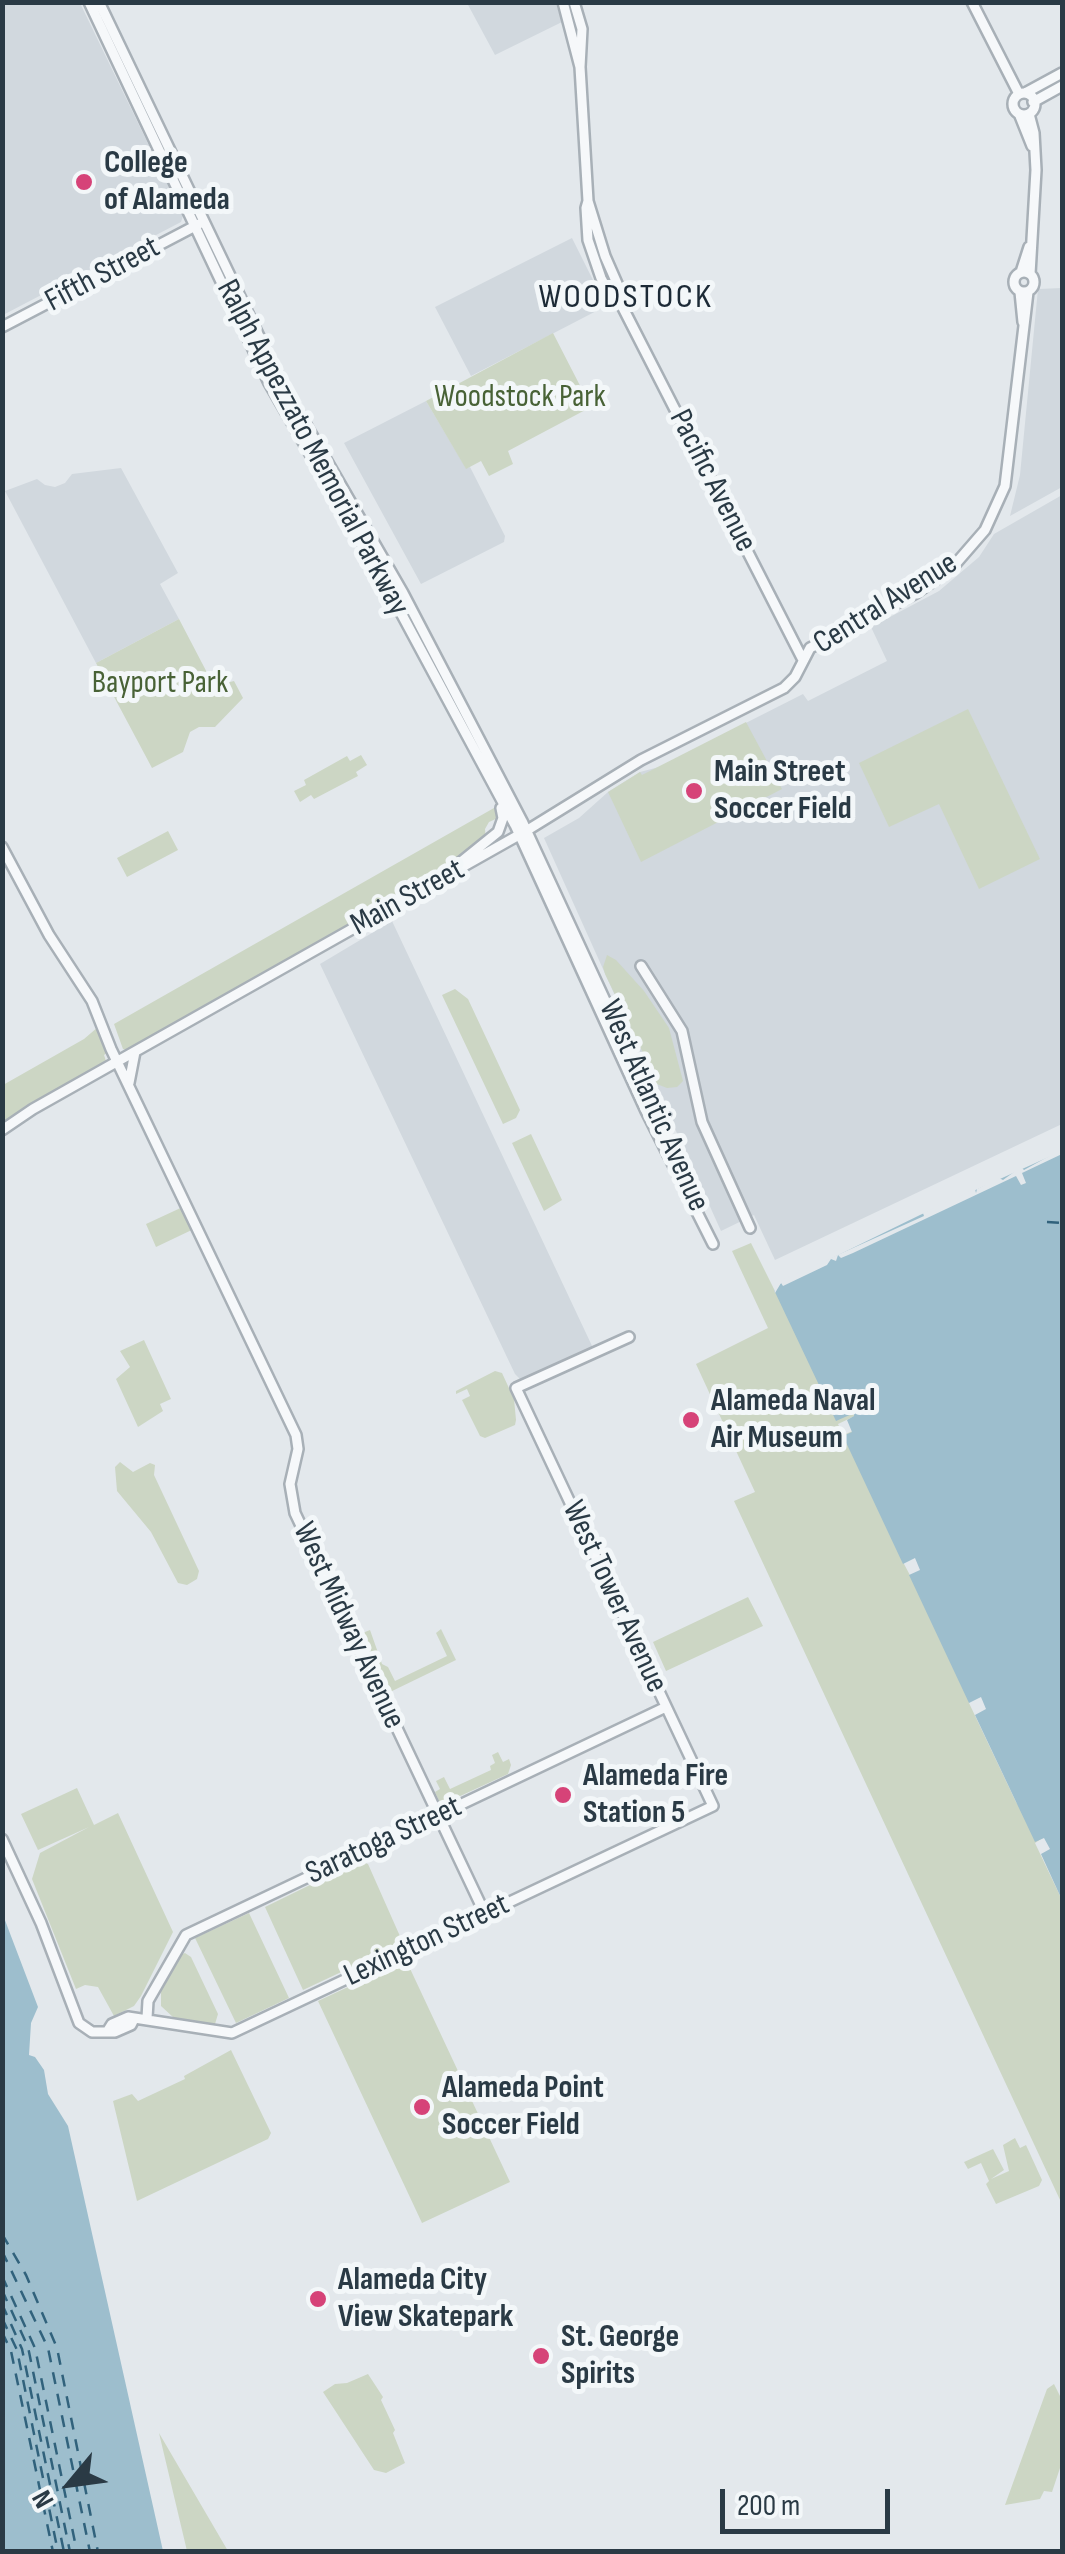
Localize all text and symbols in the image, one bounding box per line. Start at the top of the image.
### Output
place label: College of Alameda [104,145,230,220]
marker: College of Alameda [73,171,95,193]
street label: Fifth Street [39,229,167,321]
street label: Ralph Appezzato Memorial Parkway [207,274,417,622]
district label: WOODSTOCK [538,277,714,319]
park label: Woodstock Park [434,379,606,417]
street label: Pacific Avenue [660,404,764,558]
street label: Central Avenue [807,545,965,663]
park label: Bayport Park [92,665,228,703]
place label: Main Street Soccer Field [714,754,852,829]
marker: Main Street Soccer Field [683,780,705,802]
street label: Main Street [345,851,471,945]
street label: West Atlantic Avenue [589,994,717,1218]
place label: Alameda Naval Air Museum [711,1383,876,1458]
marker: Alameda Naval Air Museum [680,1409,702,1431]
street label: West Tower Avenue [553,1495,675,1699]
street label: West Midway Avenue [283,1517,413,1735]
place label: Alameda Fire Station 5 [583,1758,728,1833]
marker: Alameda Fire Station 5 [552,1784,574,1806]
street label: Saratoga Street [300,1788,468,1894]
street label: Lexington Street [338,1886,516,1996]
place label: Alameda Point Soccer Field [442,2070,604,2145]
marker: Alameda Point Soccer Field [411,2096,433,2118]
place label: Alameda City View Skatepark [338,2262,513,2337]
marker: Alameda City View Skatepark [307,2288,329,2310]
place label: St. George Spirits [561,2319,679,2394]
marker: St. George Spirits [530,2345,552,2367]
north arrow [20,2434,120,2534]
scale bar [725,2469,895,2531]
text: N [25,2484,61,2513]
text: 200 m [737,2488,800,2524]

